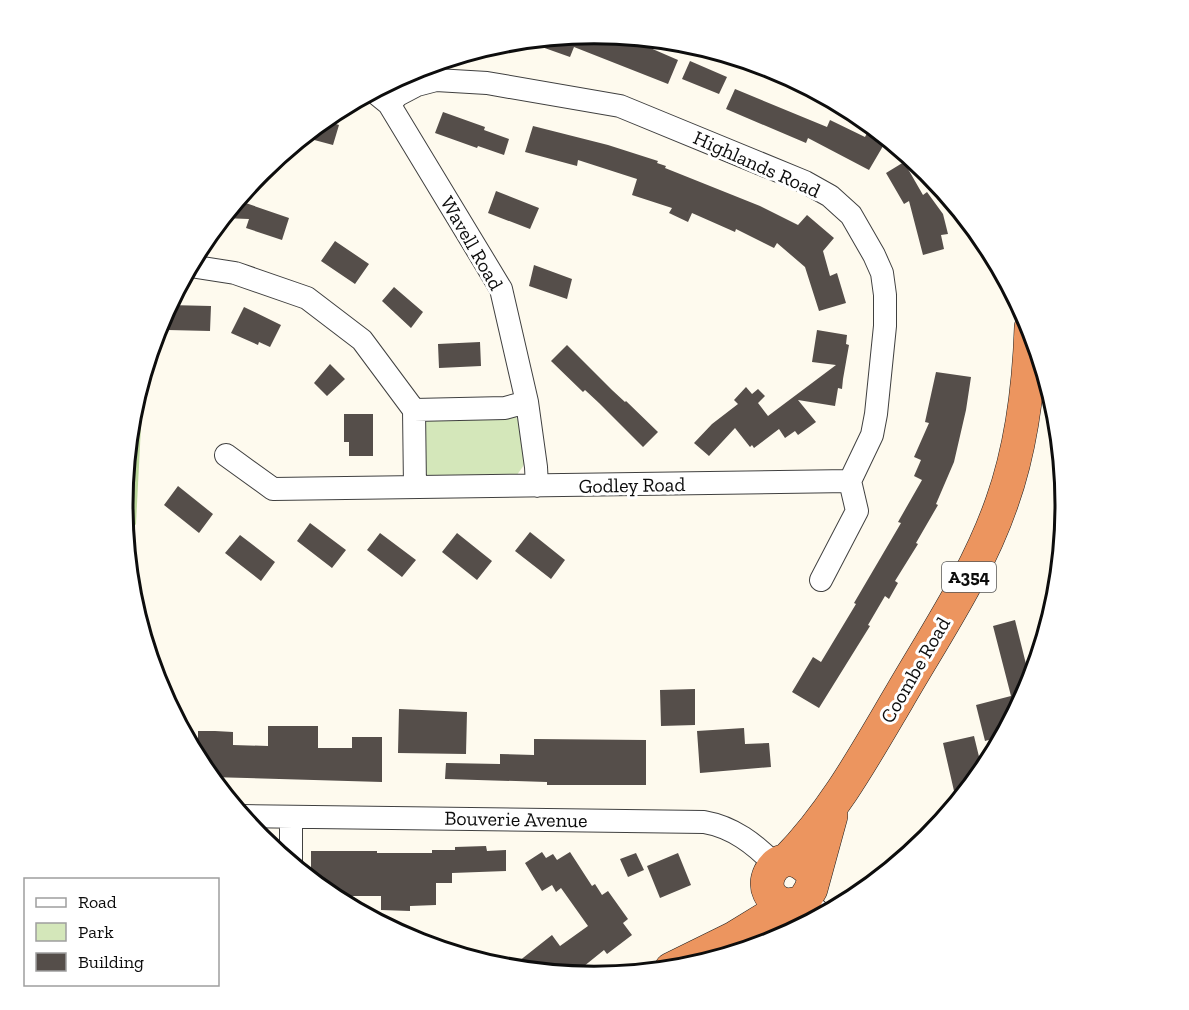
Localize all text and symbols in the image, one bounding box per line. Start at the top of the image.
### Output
street label: Highlands Road [690,125,824,203]
street label: Wavell Road [435,192,509,294]
street label: Godley Road [578,472,686,498]
road number: A354 [942,562,996,592]
street label: Coombe Road [875,613,955,727]
street label: Bouverie Avenue [444,806,588,832]
legend [24,878,219,986]
text: Road [78,891,117,913]
text: Park [78,921,114,943]
text: Building [78,951,144,973]

